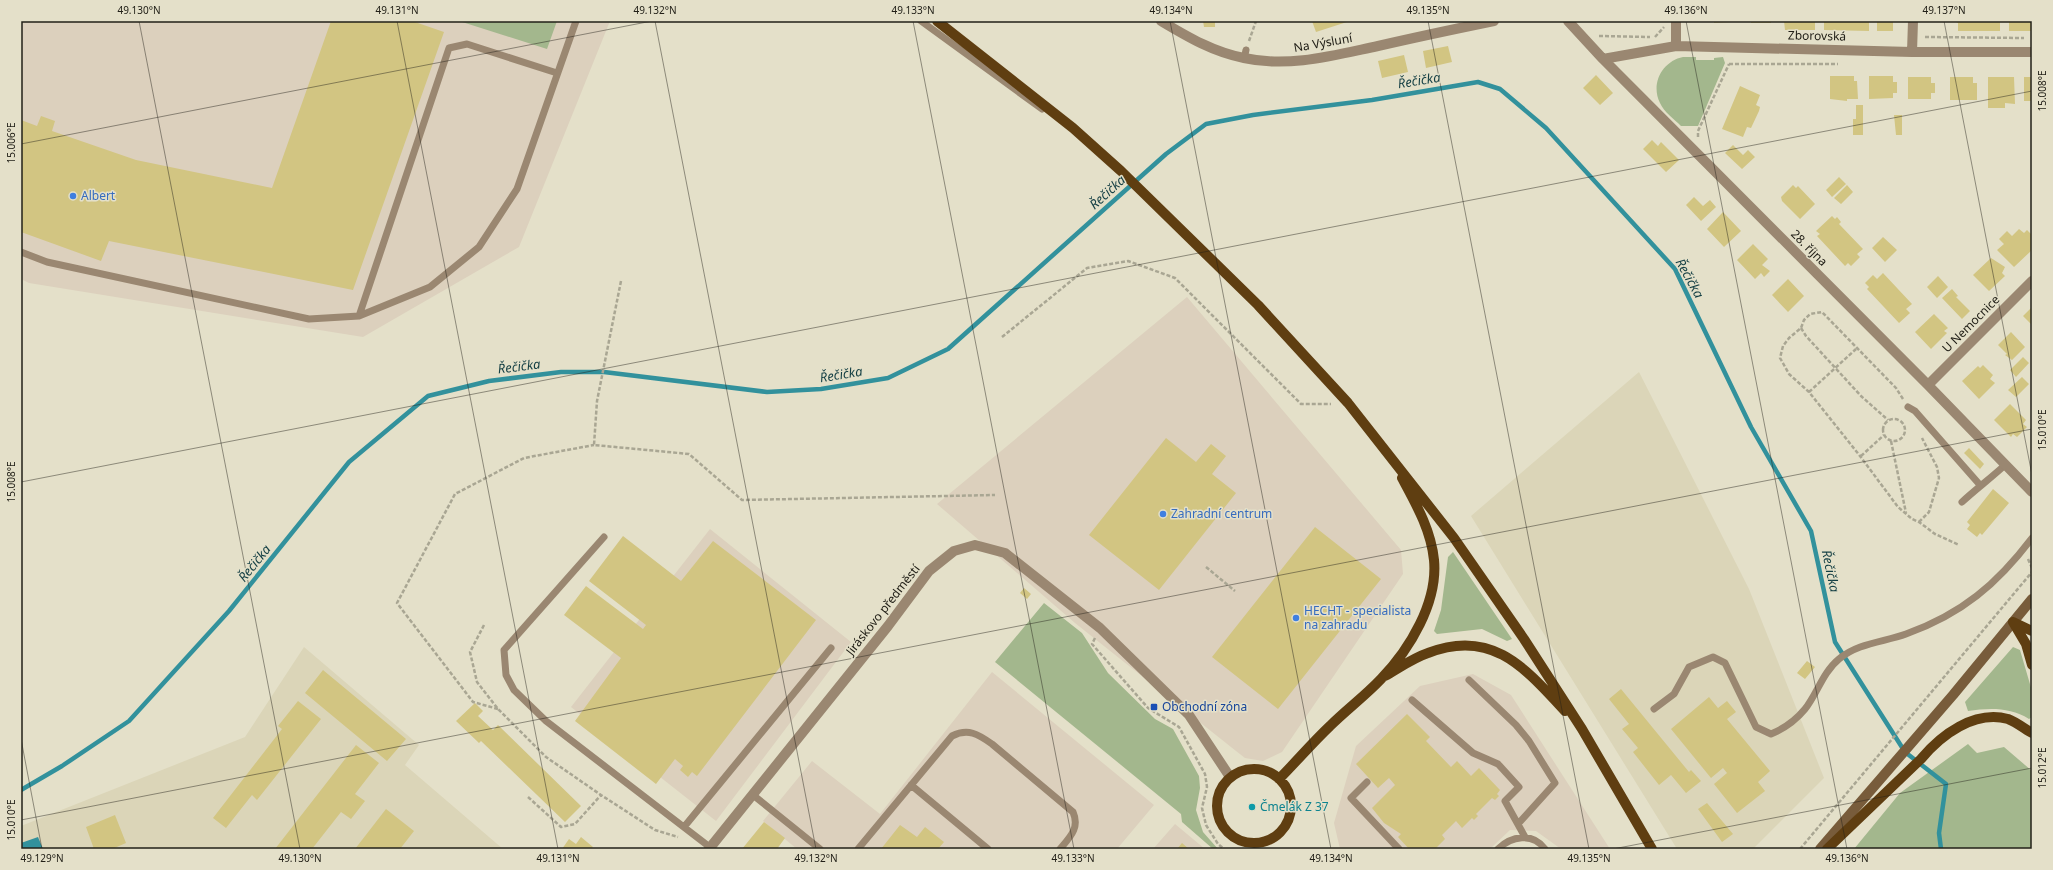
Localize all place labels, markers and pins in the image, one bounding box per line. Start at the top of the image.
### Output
place label: Albert [81,187,116,204]
marker: Albert [68,191,78,201]
place label: Zahradní centrum [1171,505,1272,522]
marker: Zahradní centrum [1158,509,1168,519]
place label: HECHT - specialista na zahradu [1304,602,1411,633]
marker: HECHT - specialista na zahradu [1291,613,1301,623]
place label: Obchodní zóna [1162,698,1247,715]
marker: Obchodní zóna [1149,702,1159,712]
place label: Čmelák Z 37 [1260,798,1329,815]
marker: Čmelák Z 37 [1247,802,1257,812]

